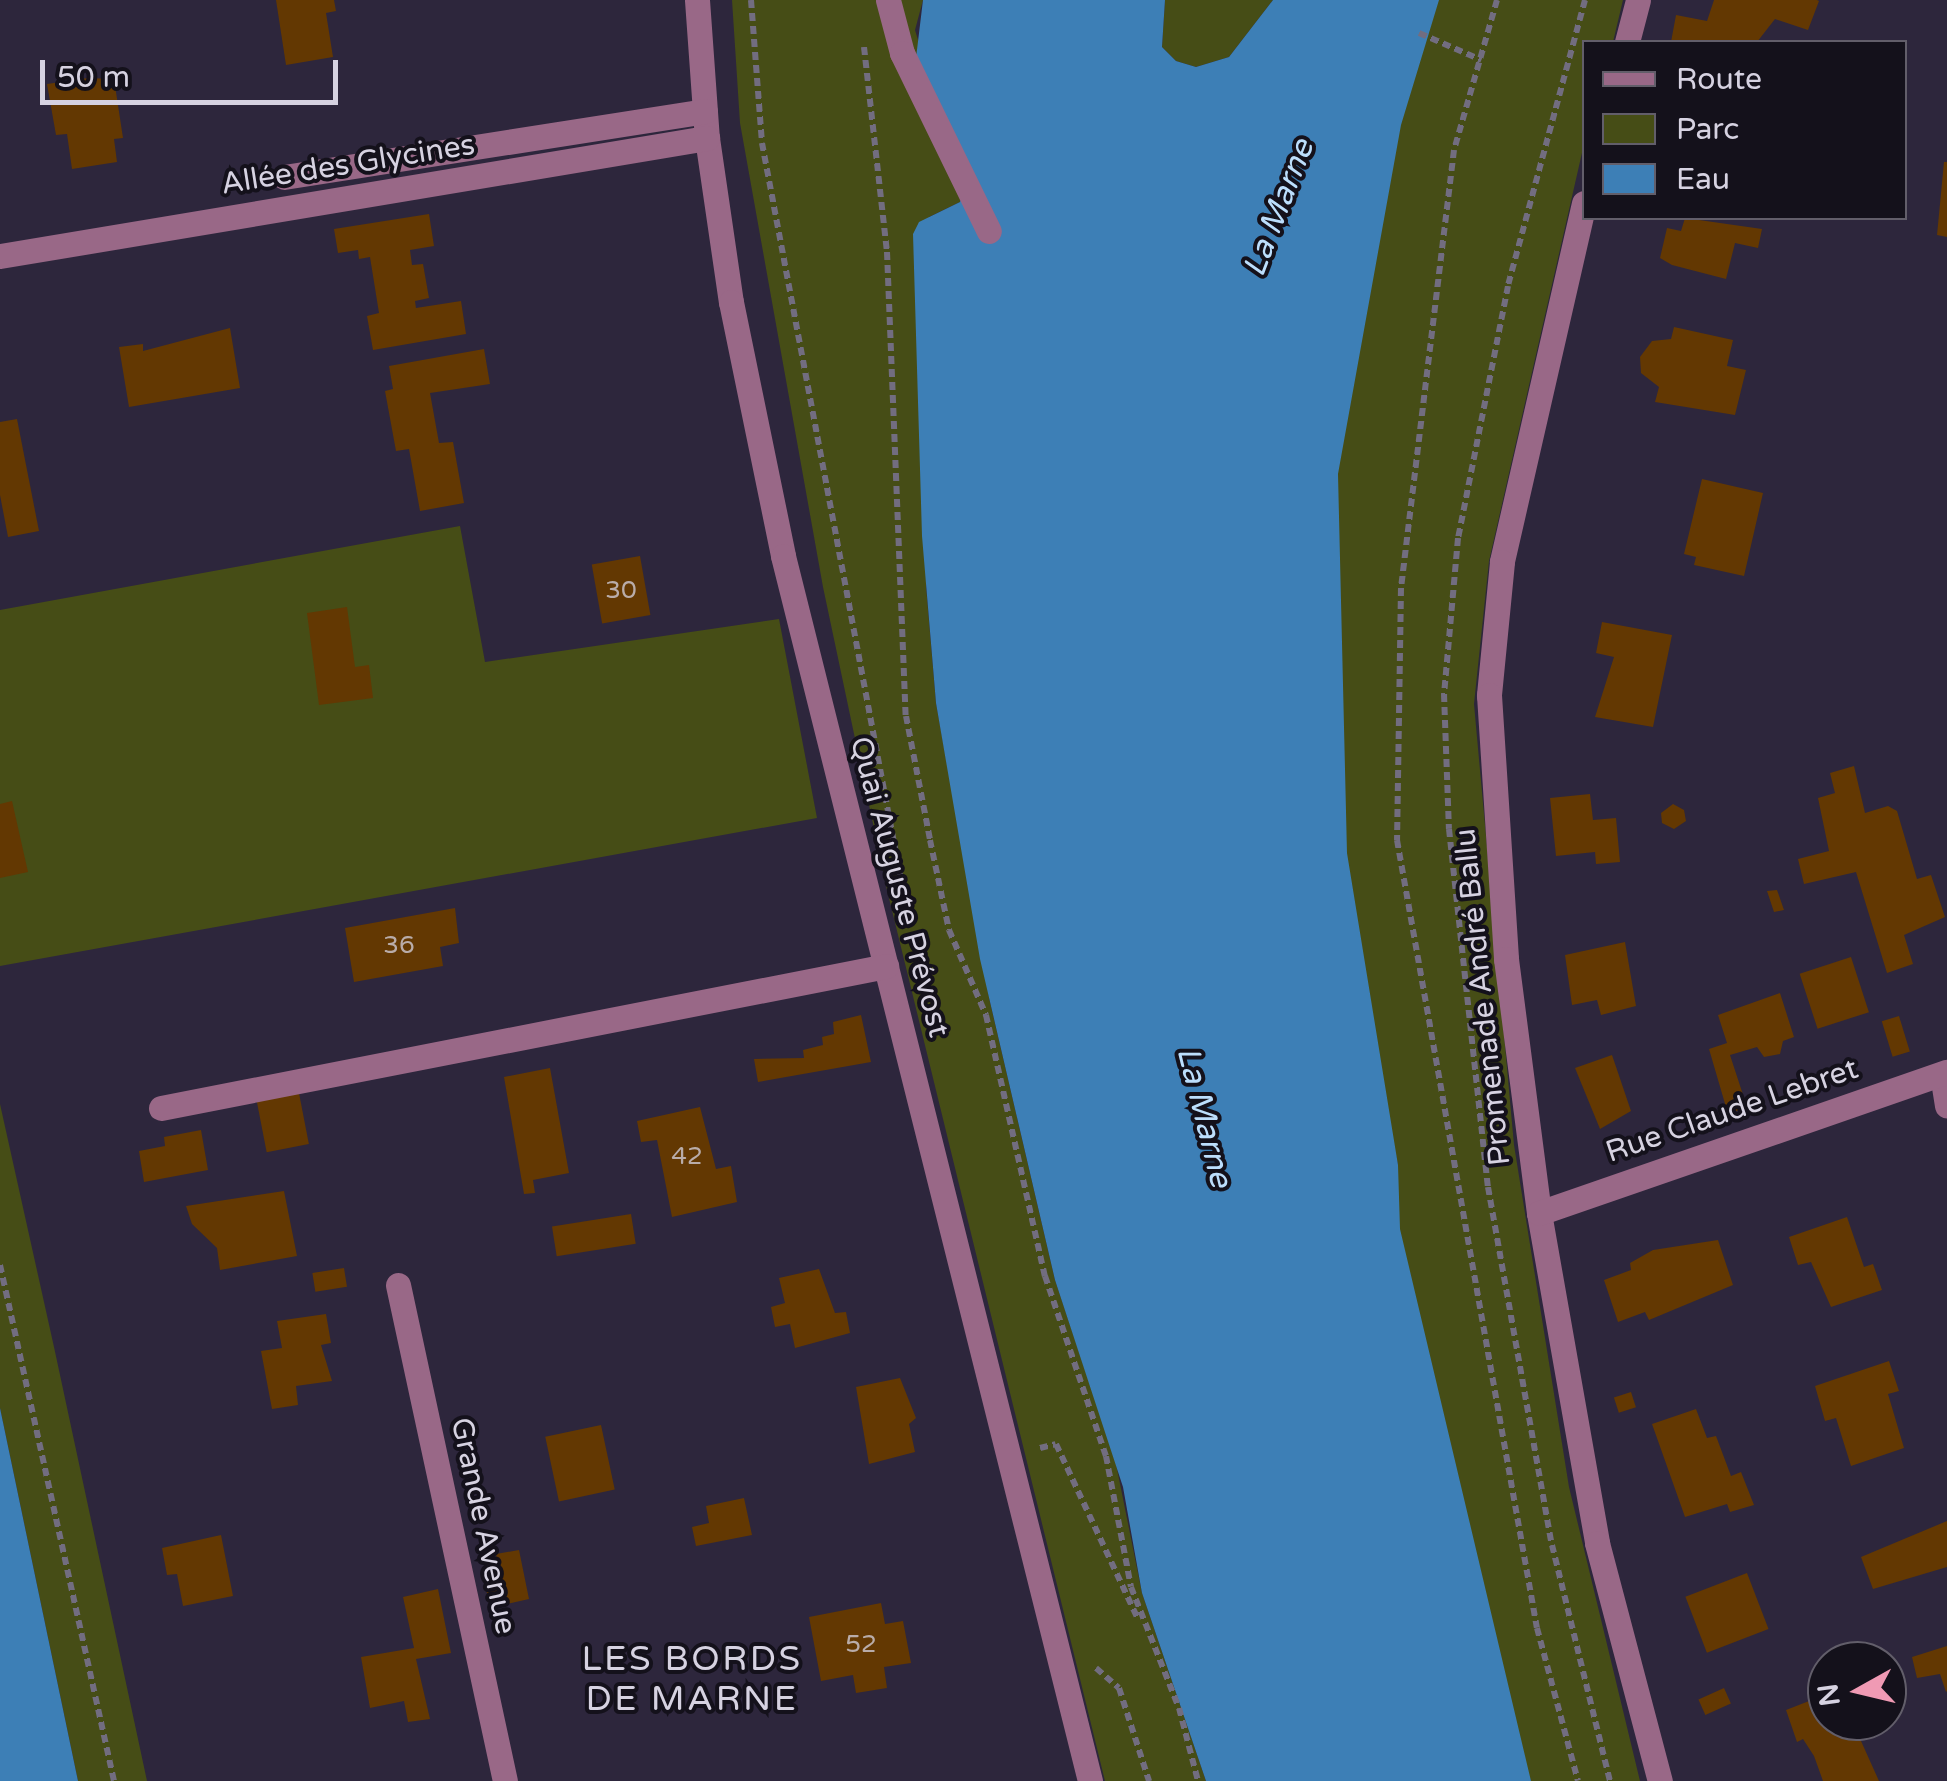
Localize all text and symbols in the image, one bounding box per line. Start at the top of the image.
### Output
scale bar [45,40,342,102]
legend [1582,40,1907,220]
text: 50 m [57,59,130,96]
text: Route [1676,61,1762,98]
text: Parc [1676,111,1739,148]
street label: Allée des Glycines [219,127,477,203]
water label: La Marne [1235,134,1323,282]
text: Eau [1676,161,1730,198]
house number: 30 [605,575,637,605]
street label: Quai Auguste Prévost [842,733,956,1041]
street label: Promenade André Ballu [1447,827,1519,1167]
house number: 36 [383,930,415,960]
water label: La Marne [1168,1043,1240,1191]
street label: Rue Claude Lebret [1601,1051,1863,1171]
house number: 42 [671,1141,703,1171]
street label: Grande Avenue [442,1414,524,1638]
house number: 52 [845,1629,877,1659]
district label: LES BORDS DE MARNE [581,1638,803,1720]
north arrow [1807,1641,1907,1741]
text: N [1811,1681,1848,1708]

